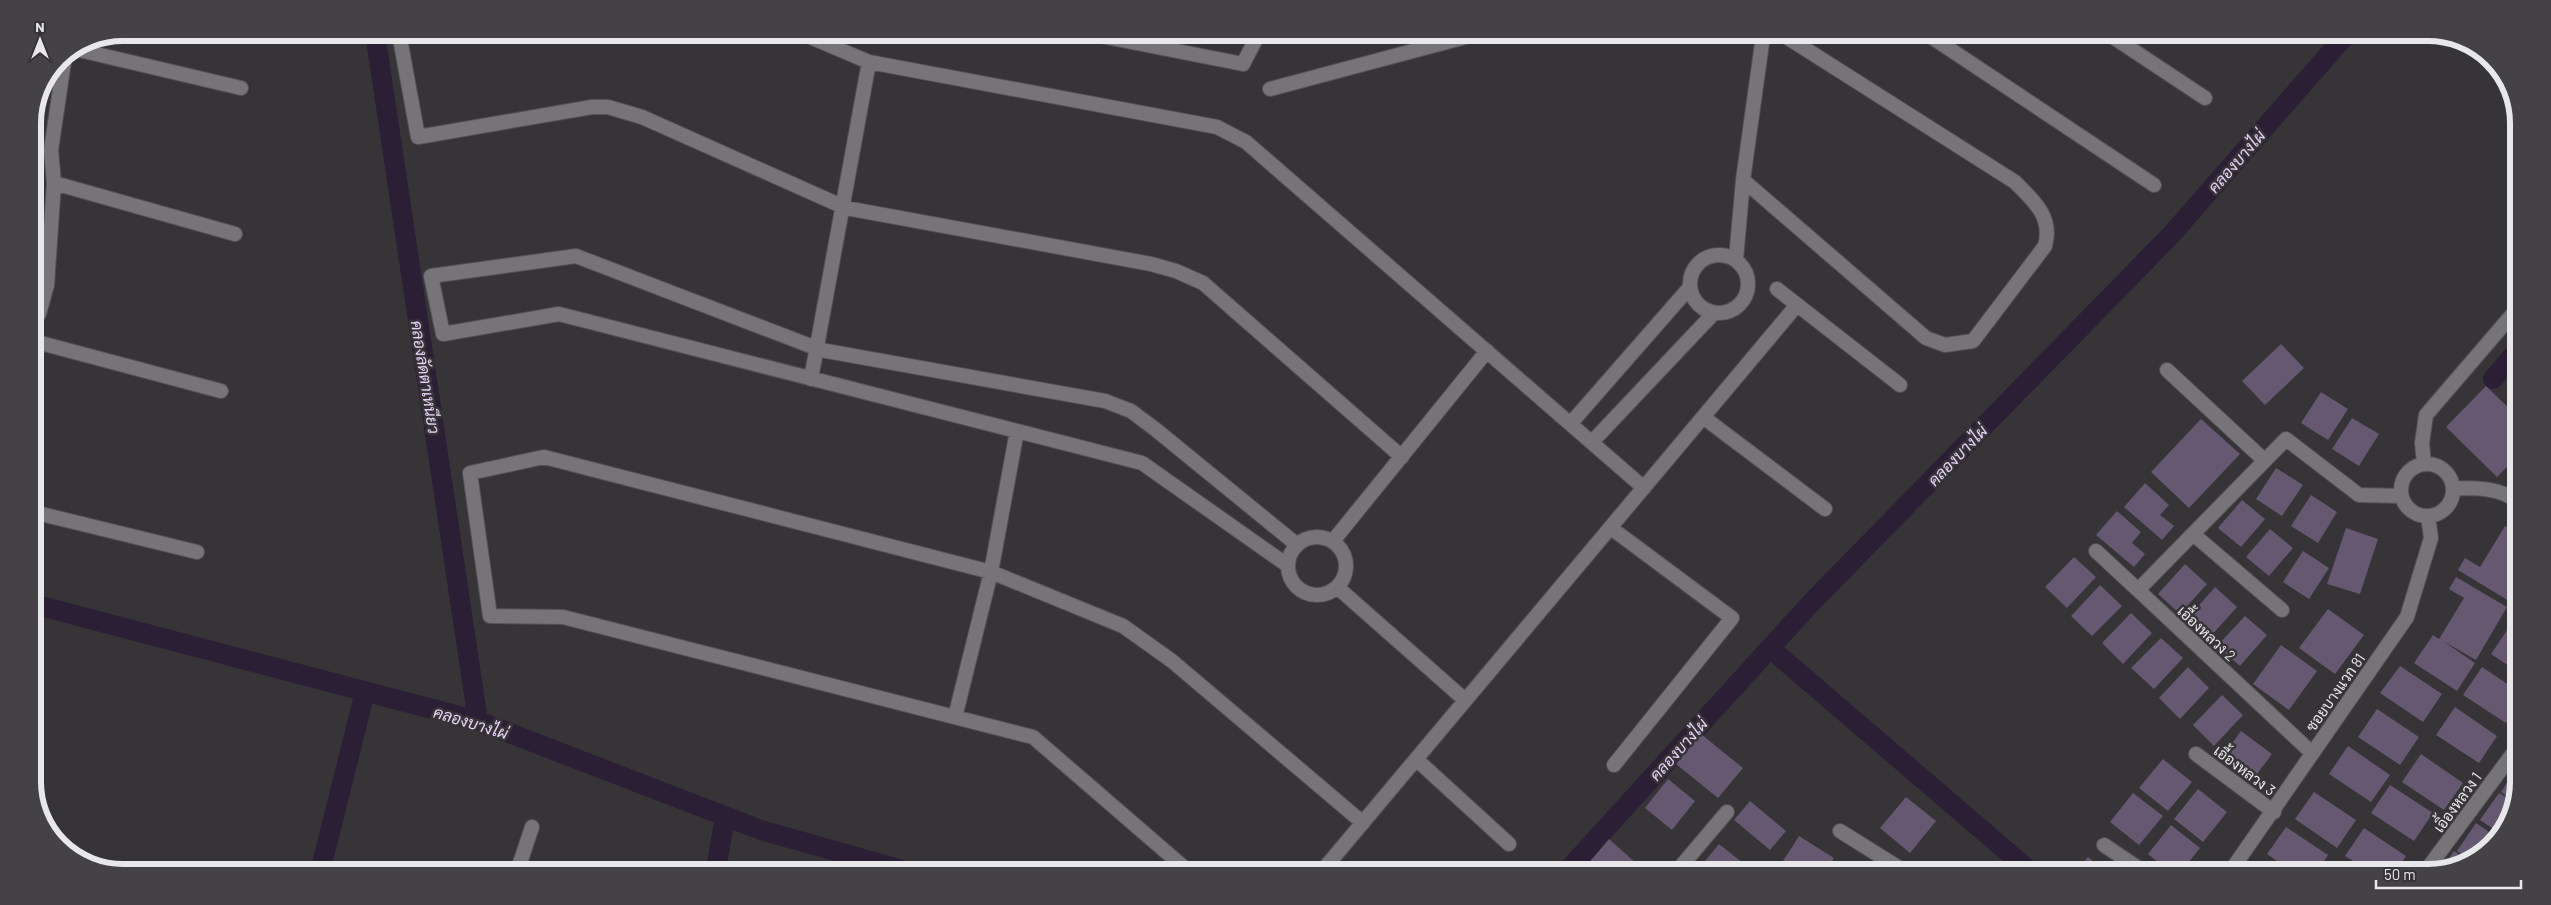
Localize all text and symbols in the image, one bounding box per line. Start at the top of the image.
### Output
north arrow [15,15,65,65]
text: N [35,18,45,35]
water label: คลองบางไผ่ [2203,124,2269,196]
water label: คลองลัดตาเหนียว [408,319,445,435]
water label: คลองบางไผ่ [1923,419,1991,489]
street label: เอื้องหลวง 2 [2174,598,2243,664]
street label: ซอยบางแวก 81 [2302,650,2368,734]
water label: คลองบางไผ่ [431,701,512,743]
water label: คลองบางไผ่ [1644,713,1712,784]
street label: เอื้องหลวง 3 [2211,737,2282,799]
street label: เอิ้องหลวง 1 [2426,766,2485,836]
scale bar [2376,858,2521,890]
text: 50 m [2384,865,2416,883]

